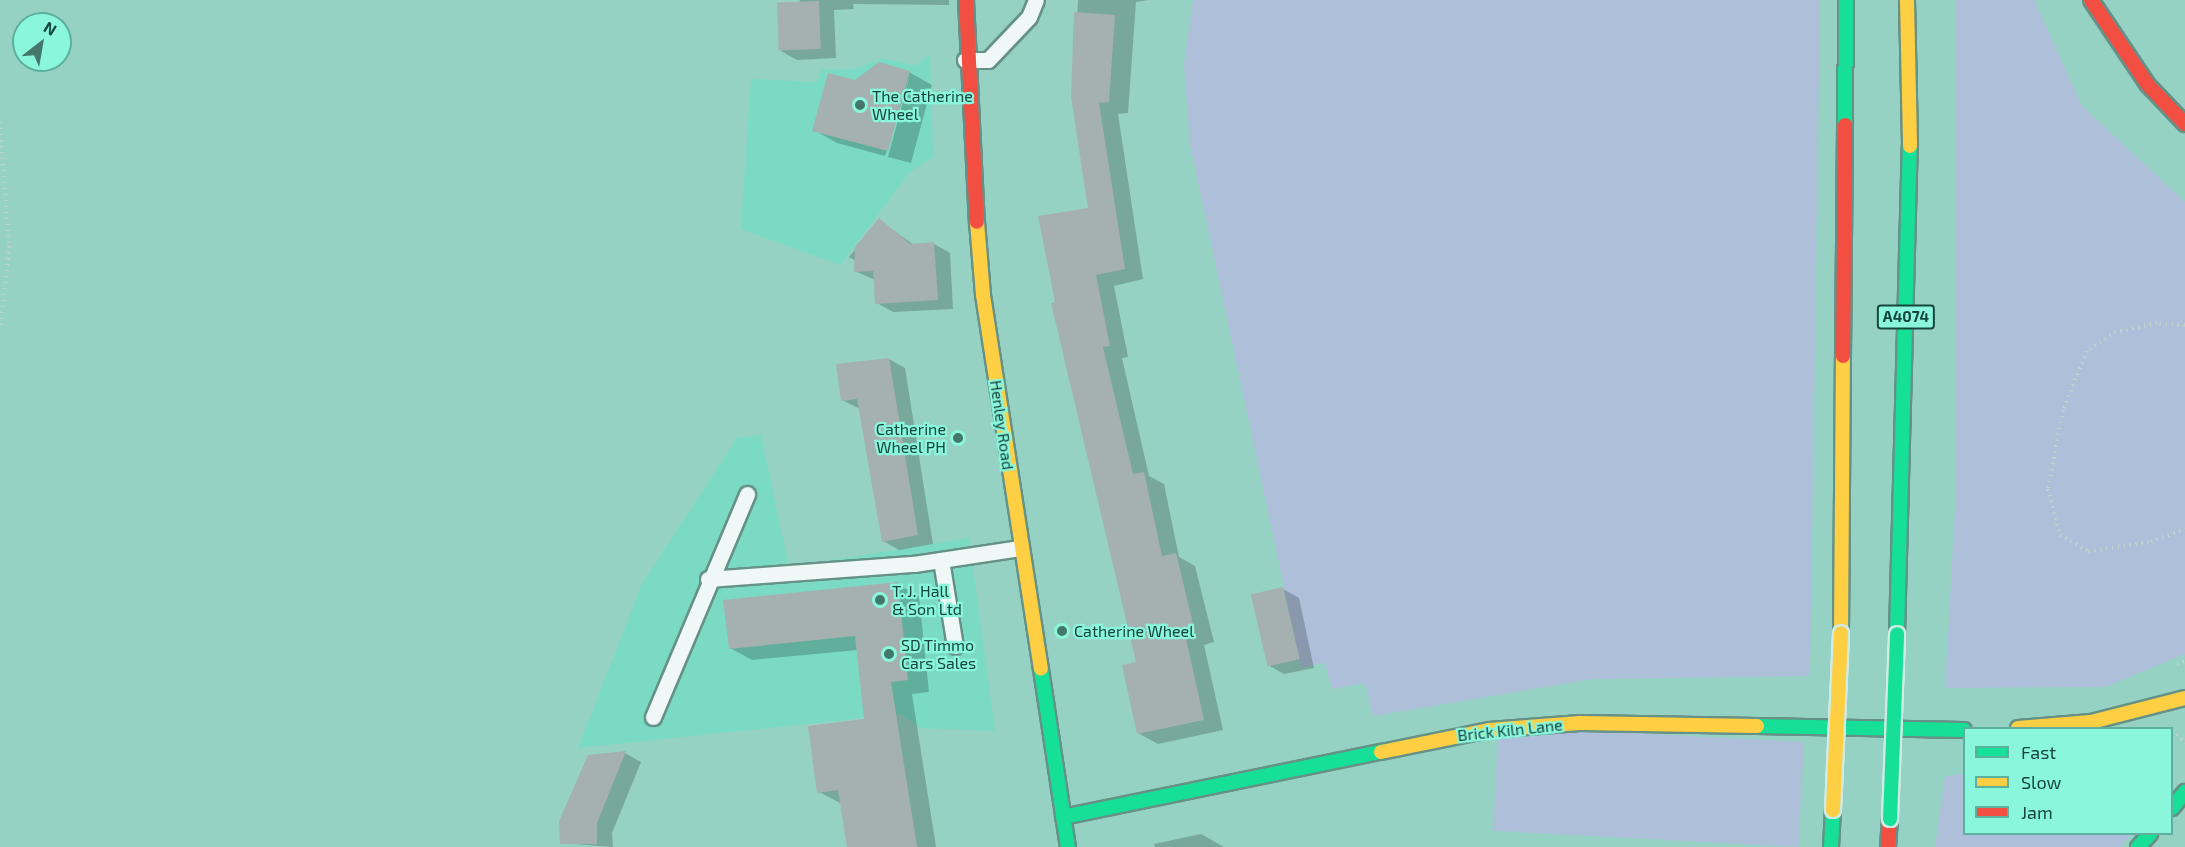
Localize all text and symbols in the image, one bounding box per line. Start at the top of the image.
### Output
north arrow [12,12,72,72]
text: N [41,17,60,39]
place label: The Catherine Wheel [872,86,973,124]
marker: The Catherine Wheel [853,98,867,112]
road number: A4074 [1876,305,1936,329]
street label: Henley Road [986,379,1018,471]
place label: Catherine Wheel PH [876,419,946,457]
marker: Catherine Wheel PH [951,431,965,445]
place label: T. J. Hall & Son Ltd [892,581,962,619]
marker: T. J. Hall & Son Ltd [873,593,887,607]
place label: Catherine Wheel [1074,621,1194,641]
marker: Catherine Wheel [1055,624,1069,638]
place label: SD Timmo Cars Sales [901,635,976,673]
marker: SD Timmo Cars Sales [882,647,896,661]
street label: Brick Kiln Lane [1456,715,1564,745]
legend [1963,727,2173,835]
text: Fast [2021,741,2056,763]
text: Slow [2021,771,2061,793]
text: Jam [2021,801,2053,823]

